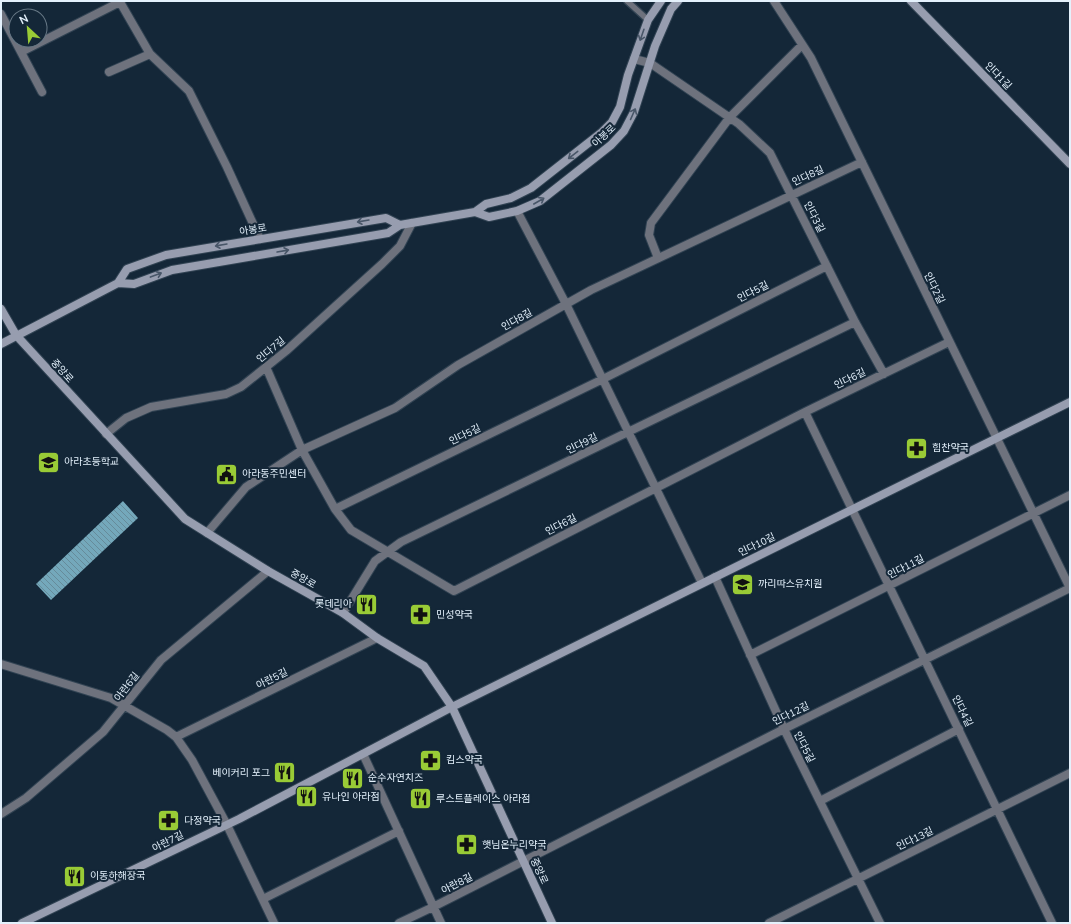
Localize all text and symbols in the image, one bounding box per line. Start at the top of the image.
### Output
north arrow [8,8,48,48]
text: N [17,11,31,28]
one-way arrow [638,29,646,41]
street label: 인다1길 [981,59,1015,93]
one-way arrow [630,108,637,120]
street label: 아봉로 [589,121,619,151]
one-way arrow [567,151,578,160]
street label: 인다8길 [790,163,826,189]
one-way arrow [533,196,545,204]
street label: 인다3길 [800,199,828,235]
one-way arrow [357,218,370,226]
street label: 아봉로 [238,221,268,239]
one-way arrow [215,241,228,249]
one-way arrow [276,247,289,255]
street label: 인다2길 [920,270,948,306]
one-way arrow [149,271,161,279]
street label: 인다5길 [735,278,771,306]
street label: 인다8길 [499,306,535,334]
street label: 인다7길 [254,334,288,366]
street label: 중앙로 [48,356,76,386]
street label: 인다6길 [832,365,868,393]
street label: 인다5길 [447,421,483,449]
street label: 인다9길 [564,430,600,458]
pharmacy icon: 힘찬약국 [903,435,929,461]
place label: 힘찬약국 [932,441,969,455]
school or university icon: 아라초등학교 [36,449,62,475]
place label: 아라초등학교 [64,455,119,469]
public building icon: 아라동주민센터 [213,461,239,487]
place label: 아라동주민센터 [242,467,306,481]
street label: 인다6길 [543,511,579,539]
street label: 인다10길 [736,530,778,560]
street label: 인다11길 [885,552,927,582]
street label: 중앙로 [288,566,318,592]
school or university icon: 까리따스유치원 [729,571,755,597]
place label: 까리따스유치원 [758,577,822,591]
restaurant icon: 롯데리아 [354,591,380,617]
place label: 롯데리아 [315,597,353,611]
pharmacy icon: 민성약국 [408,602,434,628]
place label: 민성약국 [436,608,473,622]
street label: 아란5길 [254,665,290,693]
street label: 아란6길 [111,669,143,705]
street label: 인다4길 [948,693,976,729]
street label: 인다12길 [770,699,812,729]
street label: 인다5길 [790,729,818,765]
pharmacy icon: 킴스약국 [417,747,443,773]
place label: 킴스약국 [446,753,483,767]
restaurant icon: 베이커리 포그 [272,760,298,786]
restaurant icon: 순수자연치즈 [340,765,366,791]
place label: 베이커리 포그 [212,766,270,780]
place label: 순수자연치즈 [368,771,423,785]
restaurant icon: 유나인 아라점 [293,784,319,810]
restaurant icon: 루스트플레이스 아라점 [408,786,434,812]
place label: 유나인 아라점 [322,790,380,804]
place label: 루스트플레이스 아라점 [436,792,531,806]
pharmacy icon: 다정약국 [156,808,182,834]
place label: 다정약국 [184,814,221,828]
street label: 인다13길 [894,824,936,854]
street label: 아란7길 [150,828,186,856]
pharmacy icon: 햇님온누리약국 [453,832,479,858]
place label: 햇님온누리약국 [482,838,546,852]
street label: 중앙로 [527,856,551,886]
restaurant icon: 이동하해장국 [62,863,88,889]
place label: 이동하해장국 [90,869,145,883]
street label: 아란8길 [439,870,475,898]

